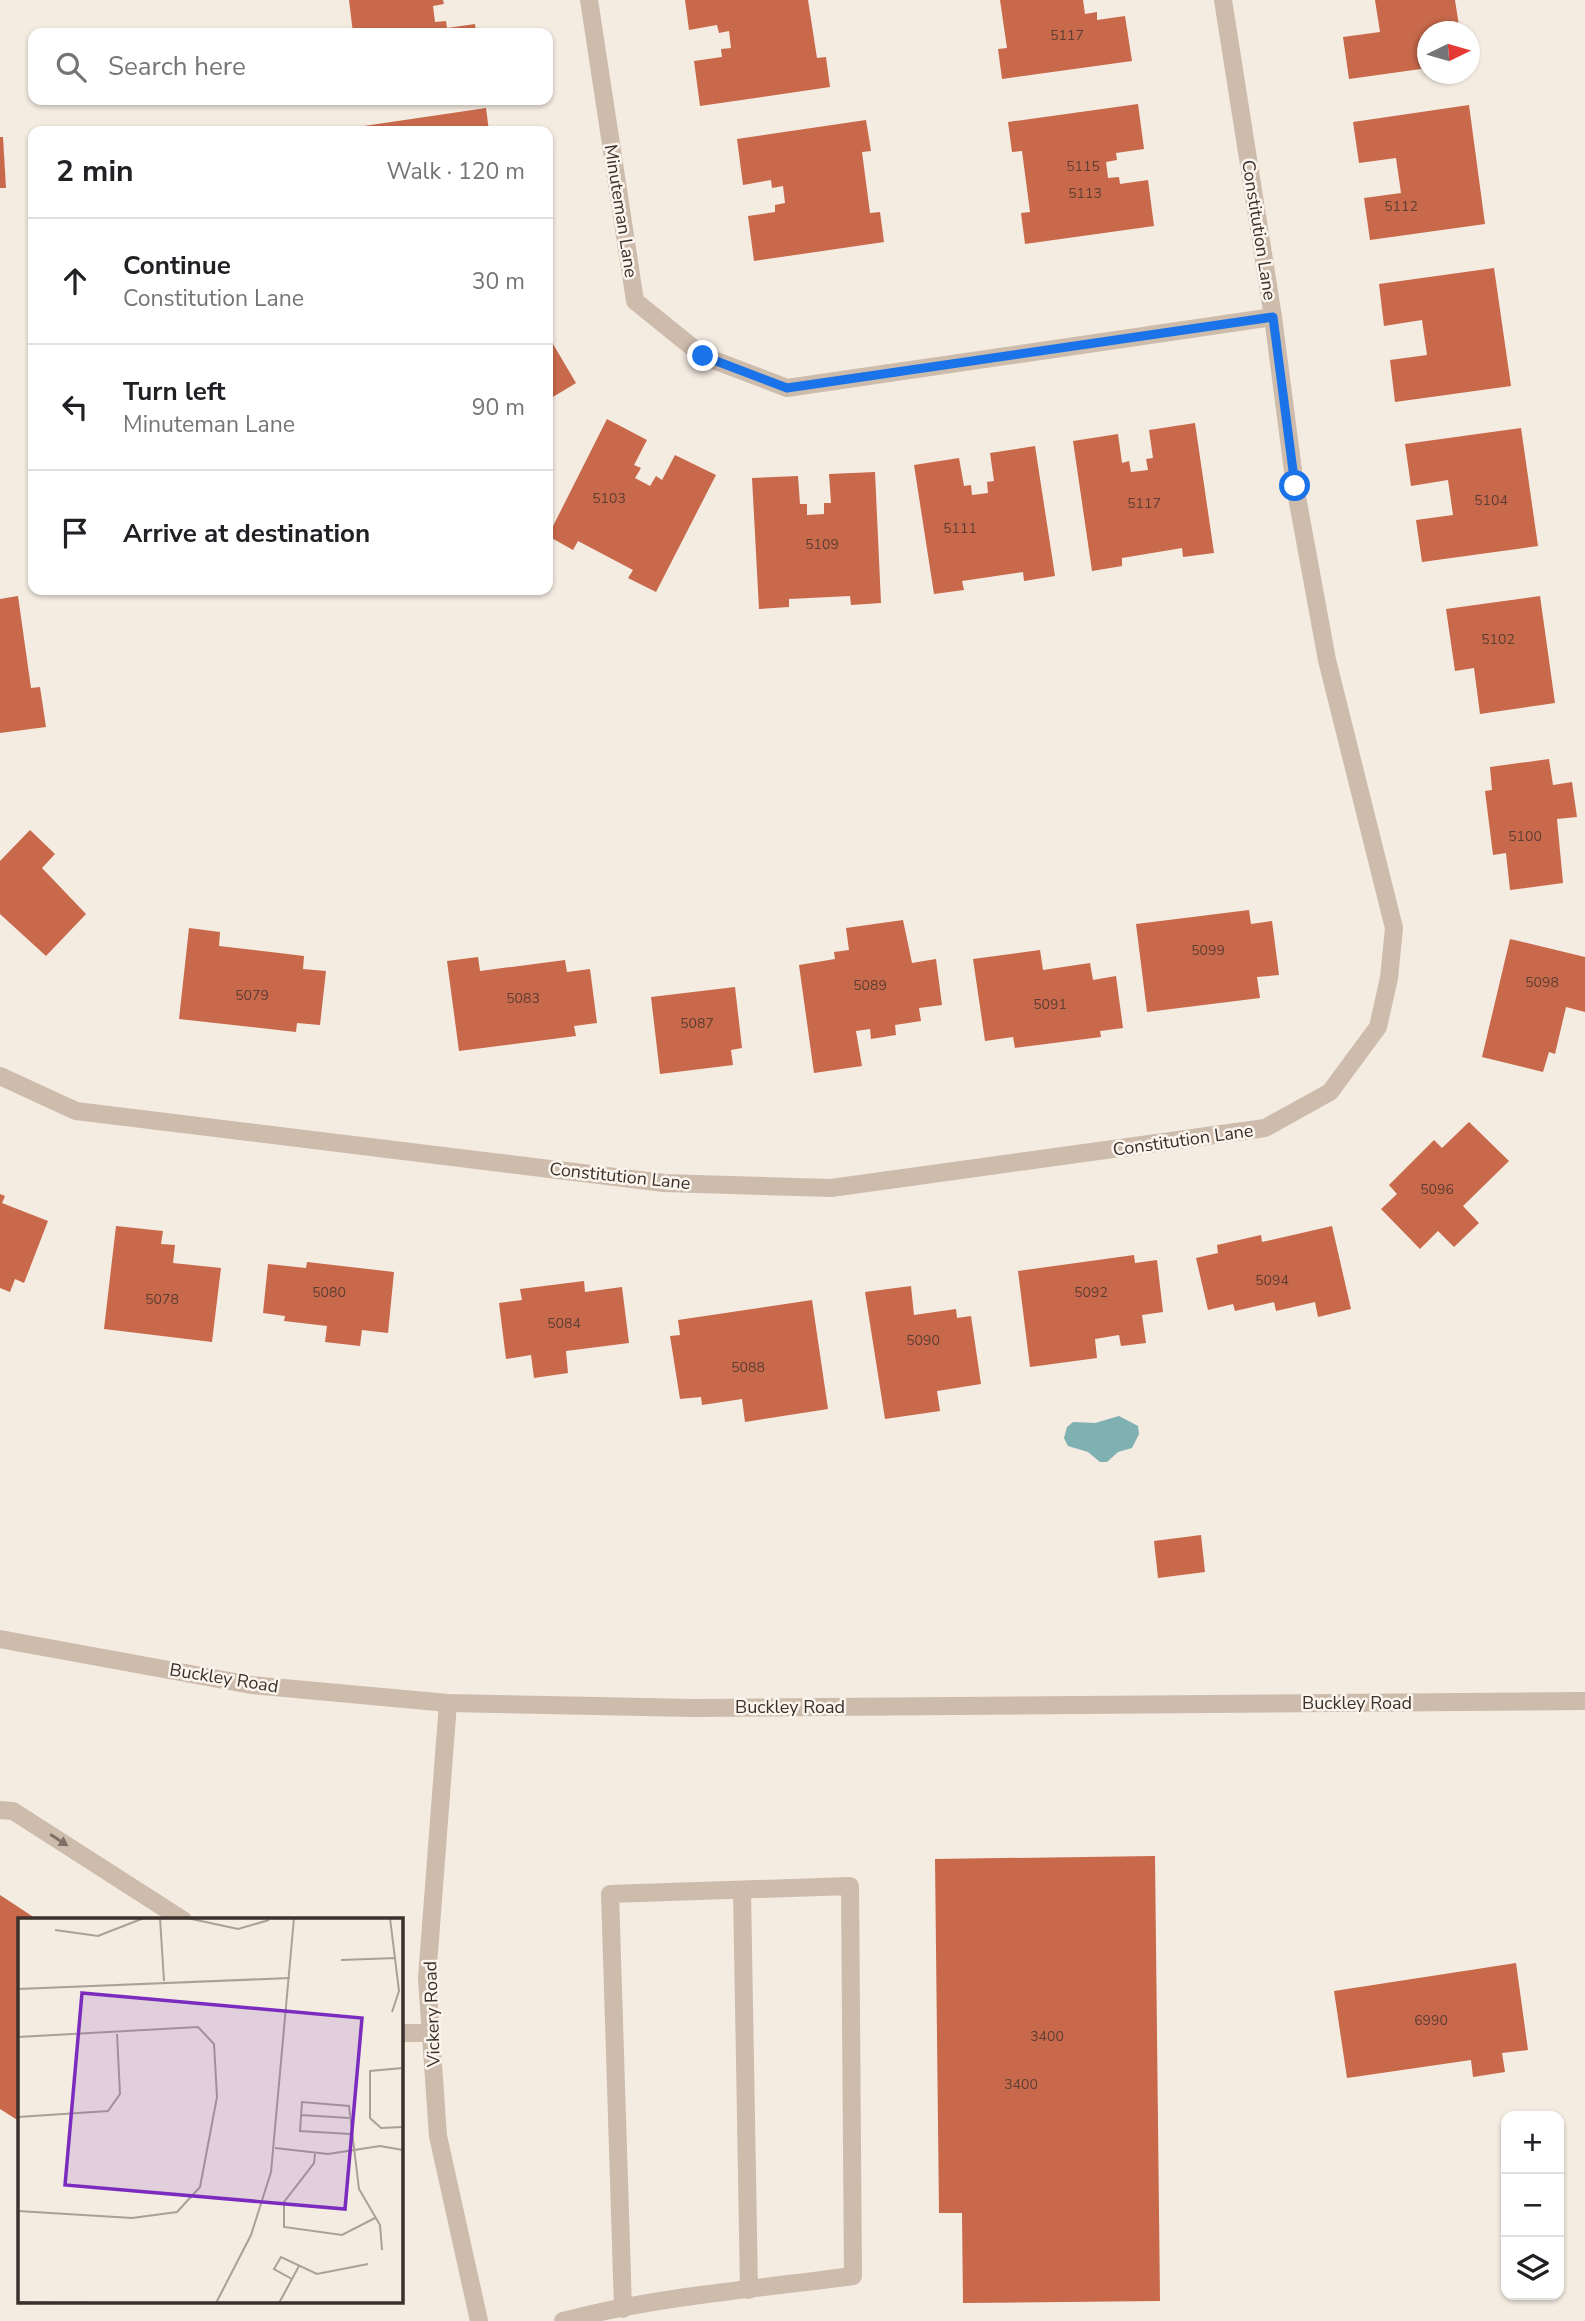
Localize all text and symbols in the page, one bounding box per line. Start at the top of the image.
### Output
north arrow [1417,21,1480,84]
house number: 5117 [1050,26,1084,45]
search box [28,28,553,105]
icon: search [52,48,90,86]
text: Search here [108,49,246,84]
street label: Minuteman Lane [599,143,643,279]
text: 2 min [56,151,134,192]
text: Walk · 120 m [386,156,525,187]
house number: 5115 [1066,157,1100,176]
street label: Constitution Lane [1236,158,1282,302]
house number: 5113 [1068,184,1102,203]
house number: 5112 [1384,197,1418,216]
text: Continue [123,248,231,283]
icon: ahead [56,262,94,300]
text: 30 m [472,266,525,297]
text: Constitution Lane [123,283,304,314]
route end [687,340,718,371]
text: Turn left [123,374,226,409]
icon: left [56,388,94,426]
text: 90 m [472,392,525,423]
text: Minuteman Lane [123,409,295,440]
route start [1279,470,1310,501]
house number: 5103 [592,489,626,508]
house number: 5104 [1474,491,1508,510]
house number: 5117 [1127,494,1161,513]
icon: arrive [56,514,94,552]
text: Arrive at destination [123,516,370,551]
house number: 5111 [943,519,977,538]
house number: 5109 [805,535,839,554]
house number: 5102 [1481,630,1515,649]
house number: 5100 [1508,827,1542,846]
house number: 5099 [1191,941,1225,960]
house number: 5098 [1525,973,1559,992]
house number: 5089 [853,976,887,995]
house number: 5079 [235,986,269,1005]
house number: 5083 [506,989,540,1008]
house number: 5091 [1033,995,1067,1014]
house number: 5087 [680,1014,714,1033]
street label: Constitution Lane [1111,1118,1255,1162]
street label: Constitution Lane [548,1157,692,1195]
house number: 5096 [1420,1180,1454,1199]
house number: 5094 [1255,1271,1289,1290]
house number: 5080 [312,1283,346,1302]
house number: 5092 [1074,1283,1108,1302]
house number: 5078 [145,1290,179,1309]
house number: 5084 [547,1314,581,1333]
house number: 5090 [906,1331,940,1350]
house number: 5088 [731,1358,765,1377]
street label: Buckley Road [168,1658,280,1698]
street label: Buckley Road [1302,1691,1412,1715]
street label: Buckley Road [735,1695,845,1719]
one-way arrow [50,1834,69,1847]
inset map [18,1918,402,2304]
street label: Vickery Road [418,1961,446,2068]
house number: 6990 [1414,2011,1448,2030]
house number: 3400 [1030,2027,1064,2046]
house number: 3400 [1004,2075,1038,2094]
map controls [1501,2111,1564,2300]
button: + [1501,2111,1564,2174]
button: − [1501,2174,1564,2237]
button: layers [1501,2237,1564,2300]

